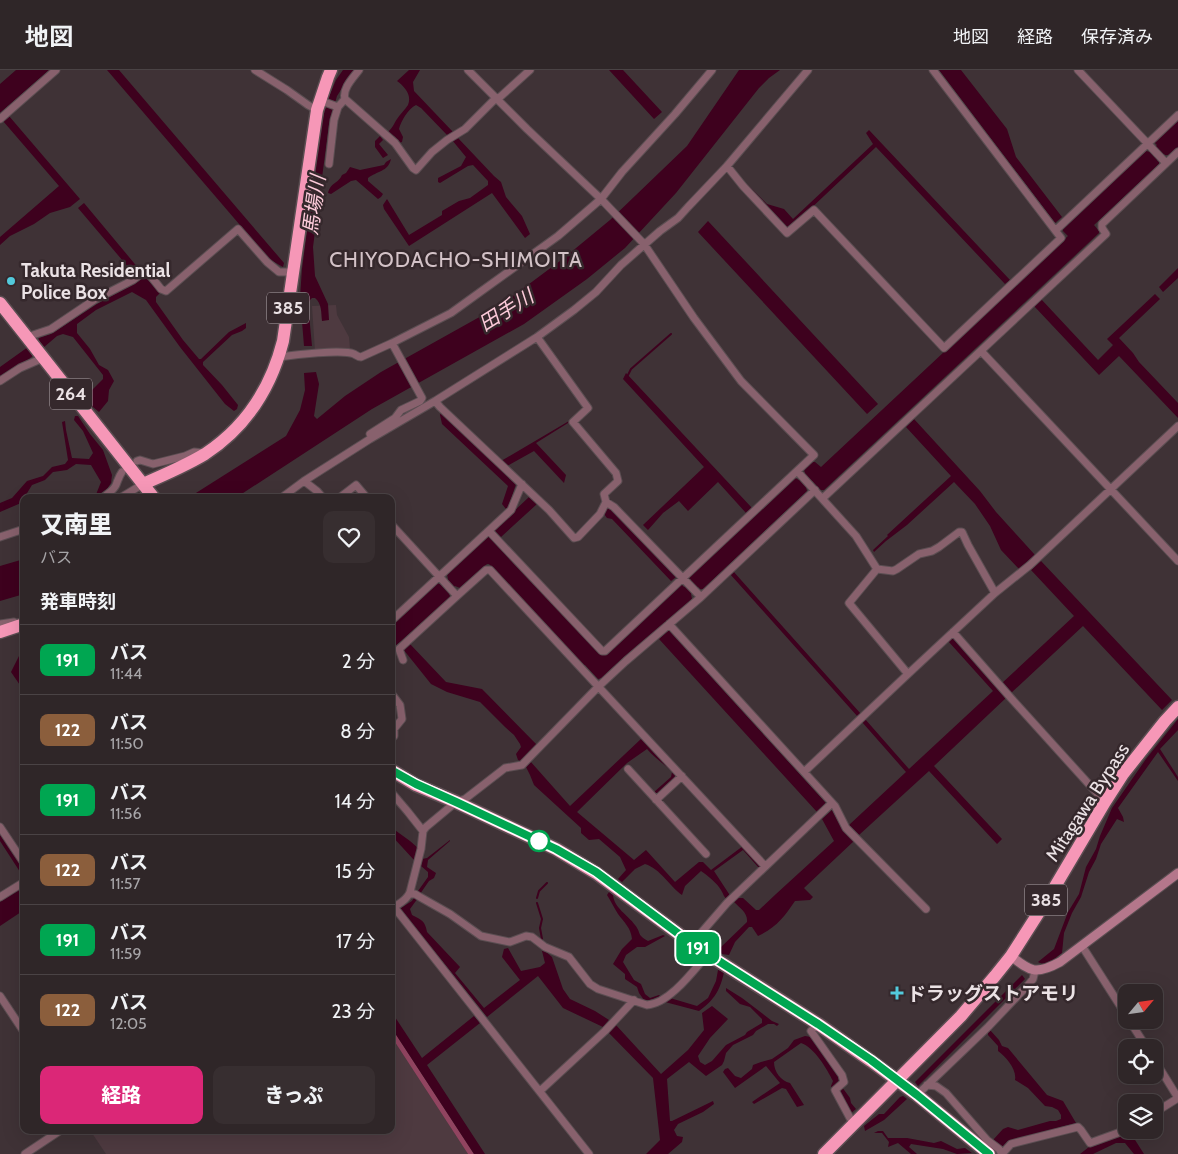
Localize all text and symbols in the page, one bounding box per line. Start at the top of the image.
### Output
text: 地図 [25,22,73,51]
text: 地図 [953,26,989,48]
text: 経路 [1017,26,1053,48]
text: 保存済み [1081,26,1153,48]
water label: 馬場川 [298,172,330,236]
district label: CHIYODACHO-SHIMOITA [329,247,583,272]
place label: Takuta Residential Police Box [21,259,170,304]
marker: Takuta Residential Police Box [5,275,17,287]
water label: 田手川 [474,283,539,336]
road number: 385 [267,292,309,324]
road number: 264 [50,378,92,409]
text: 又南里 [40,510,112,539]
button: heart [323,511,375,563]
text: バス [40,548,72,567]
text: 発車時刻 [40,590,116,613]
text: バス [110,641,148,664]
text: 191 [56,649,79,671]
text: 2 分 [342,650,375,673]
text: 11:44 [110,664,142,683]
text: バス [110,711,148,734]
text: 122 [55,719,80,741]
text: 8 分 [340,720,375,743]
text: 11:50 [110,734,144,753]
street label: Mitagawa Bypass [1041,739,1134,866]
text: バス [110,781,148,804]
text: 191 [56,789,79,811]
text: 14 分 [335,790,375,813]
text: 11:56 [110,804,142,823]
unlabelled marker [528,830,550,852]
text: バス [110,851,148,874]
text: 122 [55,859,80,881]
text: 15 分 [335,860,375,883]
text: 11:57 [110,874,140,893]
road number: 385 [1025,884,1067,916]
text: バス [110,921,148,944]
text: 191 [56,929,79,951]
text: 17 分 [336,930,375,953]
line badge: 191 [669,932,727,964]
text: 191 [686,937,710,959]
text: 11:59 [110,944,142,963]
place label: ドラッグストアモリ [907,982,1078,1005]
north arrow [1118,984,1162,1029]
map controls [1118,984,1163,1139]
marker: ドラッグストアモリ [891,987,903,999]
text: バス [110,991,148,1014]
text: 122 [55,999,80,1021]
text: 23 分 [331,1000,375,1023]
text: 12:05 [110,1014,147,1033]
button: locate [1118,1039,1163,1084]
button: 経路 [40,1066,203,1124]
button: きっぷ [213,1066,375,1124]
button: layers [1118,1094,1163,1139]

